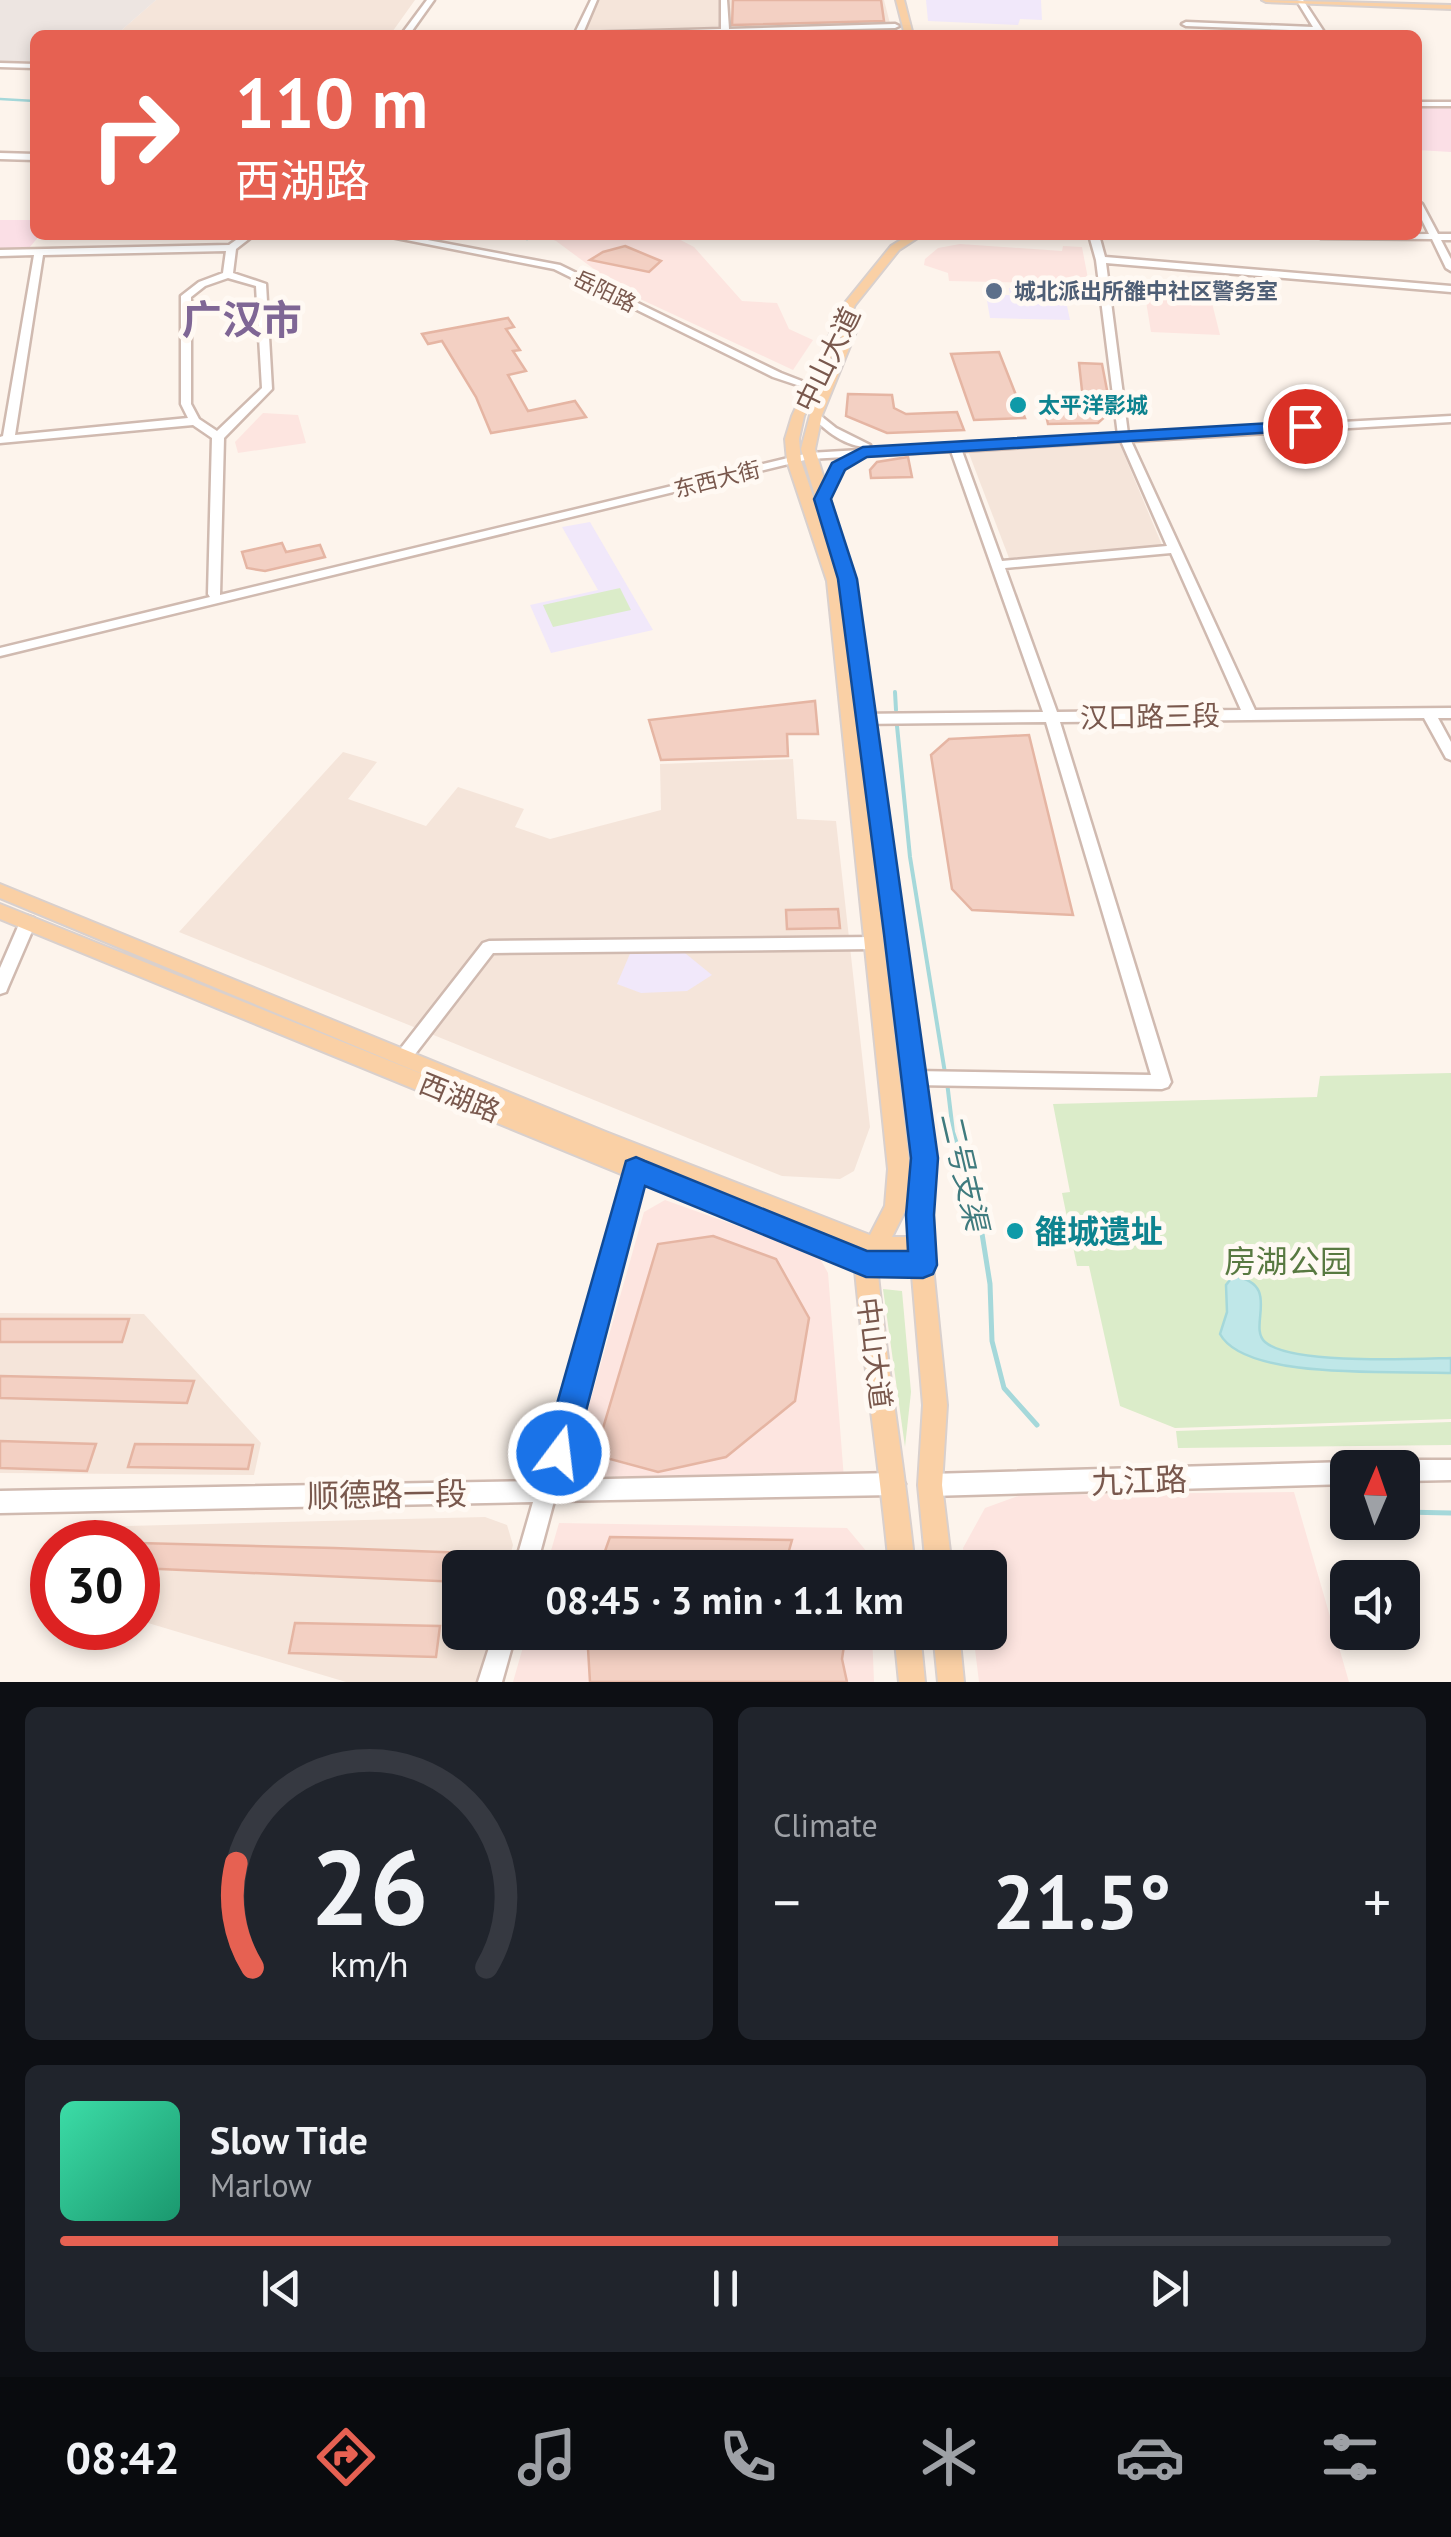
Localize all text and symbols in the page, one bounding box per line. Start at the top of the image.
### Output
text: 110 m [235,57,428,147]
icon: right [70,70,200,200]
text: 西湖路 [235,151,370,209]
street label: 岳阳路 [569,264,641,318]
place label: 城北派出所雒中社区警务室 [1014,277,1278,305]
marker: 城北派出所雒中社区警务室 [983,280,1005,302]
district label: 广汉市 [182,293,302,345]
street label: 中山大道 [786,301,868,417]
pin [1263,384,1348,469]
place label: 太平洋影城 [1038,391,1148,419]
marker: 太平洋影城 [1007,394,1029,416]
icon: arrive [1278,399,1333,454]
street label: 东西大街 [671,455,763,503]
street label: 汉口路三段 [1080,696,1220,736]
street label: 西湖路 [414,1064,506,1130]
water label: 二号支渠 [933,1108,998,1238]
place label: 雒城遗址 [1035,1210,1163,1252]
marker: 雒城遗址 [1004,1220,1026,1242]
park label: 房湖公园 [1224,1240,1352,1282]
street label: 中山大道 [850,1295,900,1411]
position arrow [507,1401,611,1505]
north arrow [1330,1450,1420,1540]
map controls [1330,1450,1420,1650]
street label: 九江路 [1090,1457,1188,1503]
street label: 顺德路一段 [307,1472,467,1516]
speed limit sign: 30 [30,1520,160,1650]
button: sound [1330,1560,1420,1650]
text: 08:45 · 3 min · 1.1 km [545,1575,904,1624]
text: Climate [773,1804,878,1846]
text: 26 [310,1819,428,1954]
text: 21.5° [993,1853,1171,1950]
text: − [773,1866,801,1937]
text: + [1363,1866,1391,1937]
text: km/h [330,1941,408,1987]
text: Slow Tide [210,2115,368,2164]
text: Marlow [210,2164,312,2206]
icon: previous [254,2261,309,2316]
icon: pause [698,2261,753,2316]
icon: next [1142,2261,1197,2316]
icon: directions [311,2422,381,2492]
icon: music [512,2422,582,2492]
icon: phone [713,2422,783,2492]
icon: climate [914,2422,984,2492]
icon: car [1115,2422,1185,2492]
icon: filters [1315,2422,1385,2492]
text: 08:42 [65,2428,180,2486]

